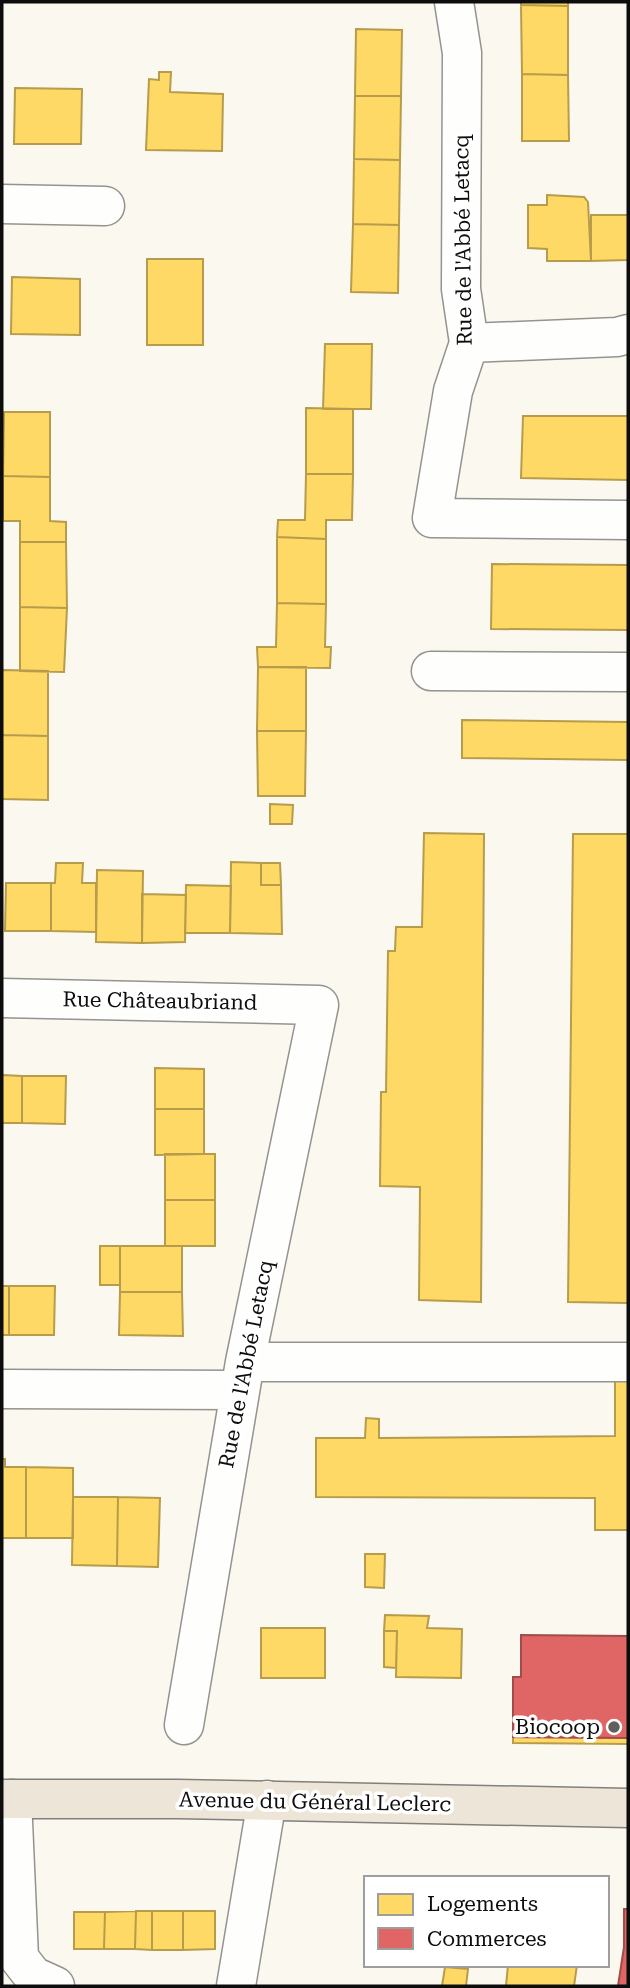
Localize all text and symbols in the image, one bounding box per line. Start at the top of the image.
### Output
street label: Rue de l'Abbé Letacq [449,133,477,346]
street label: Rue Châteaubriand [63,987,258,1015]
street label: Rue de l'Abbé Letacq [214,1257,278,1470]
place label: Biocoop [515,1715,600,1739]
marker: Biocoop [606,1719,622,1735]
street label: Avenue du Général Leclerc [179,1788,451,1816]
legend [364,1876,609,1967]
text: Logements [427,1892,538,1916]
text: Commerces [427,1927,547,1951]

